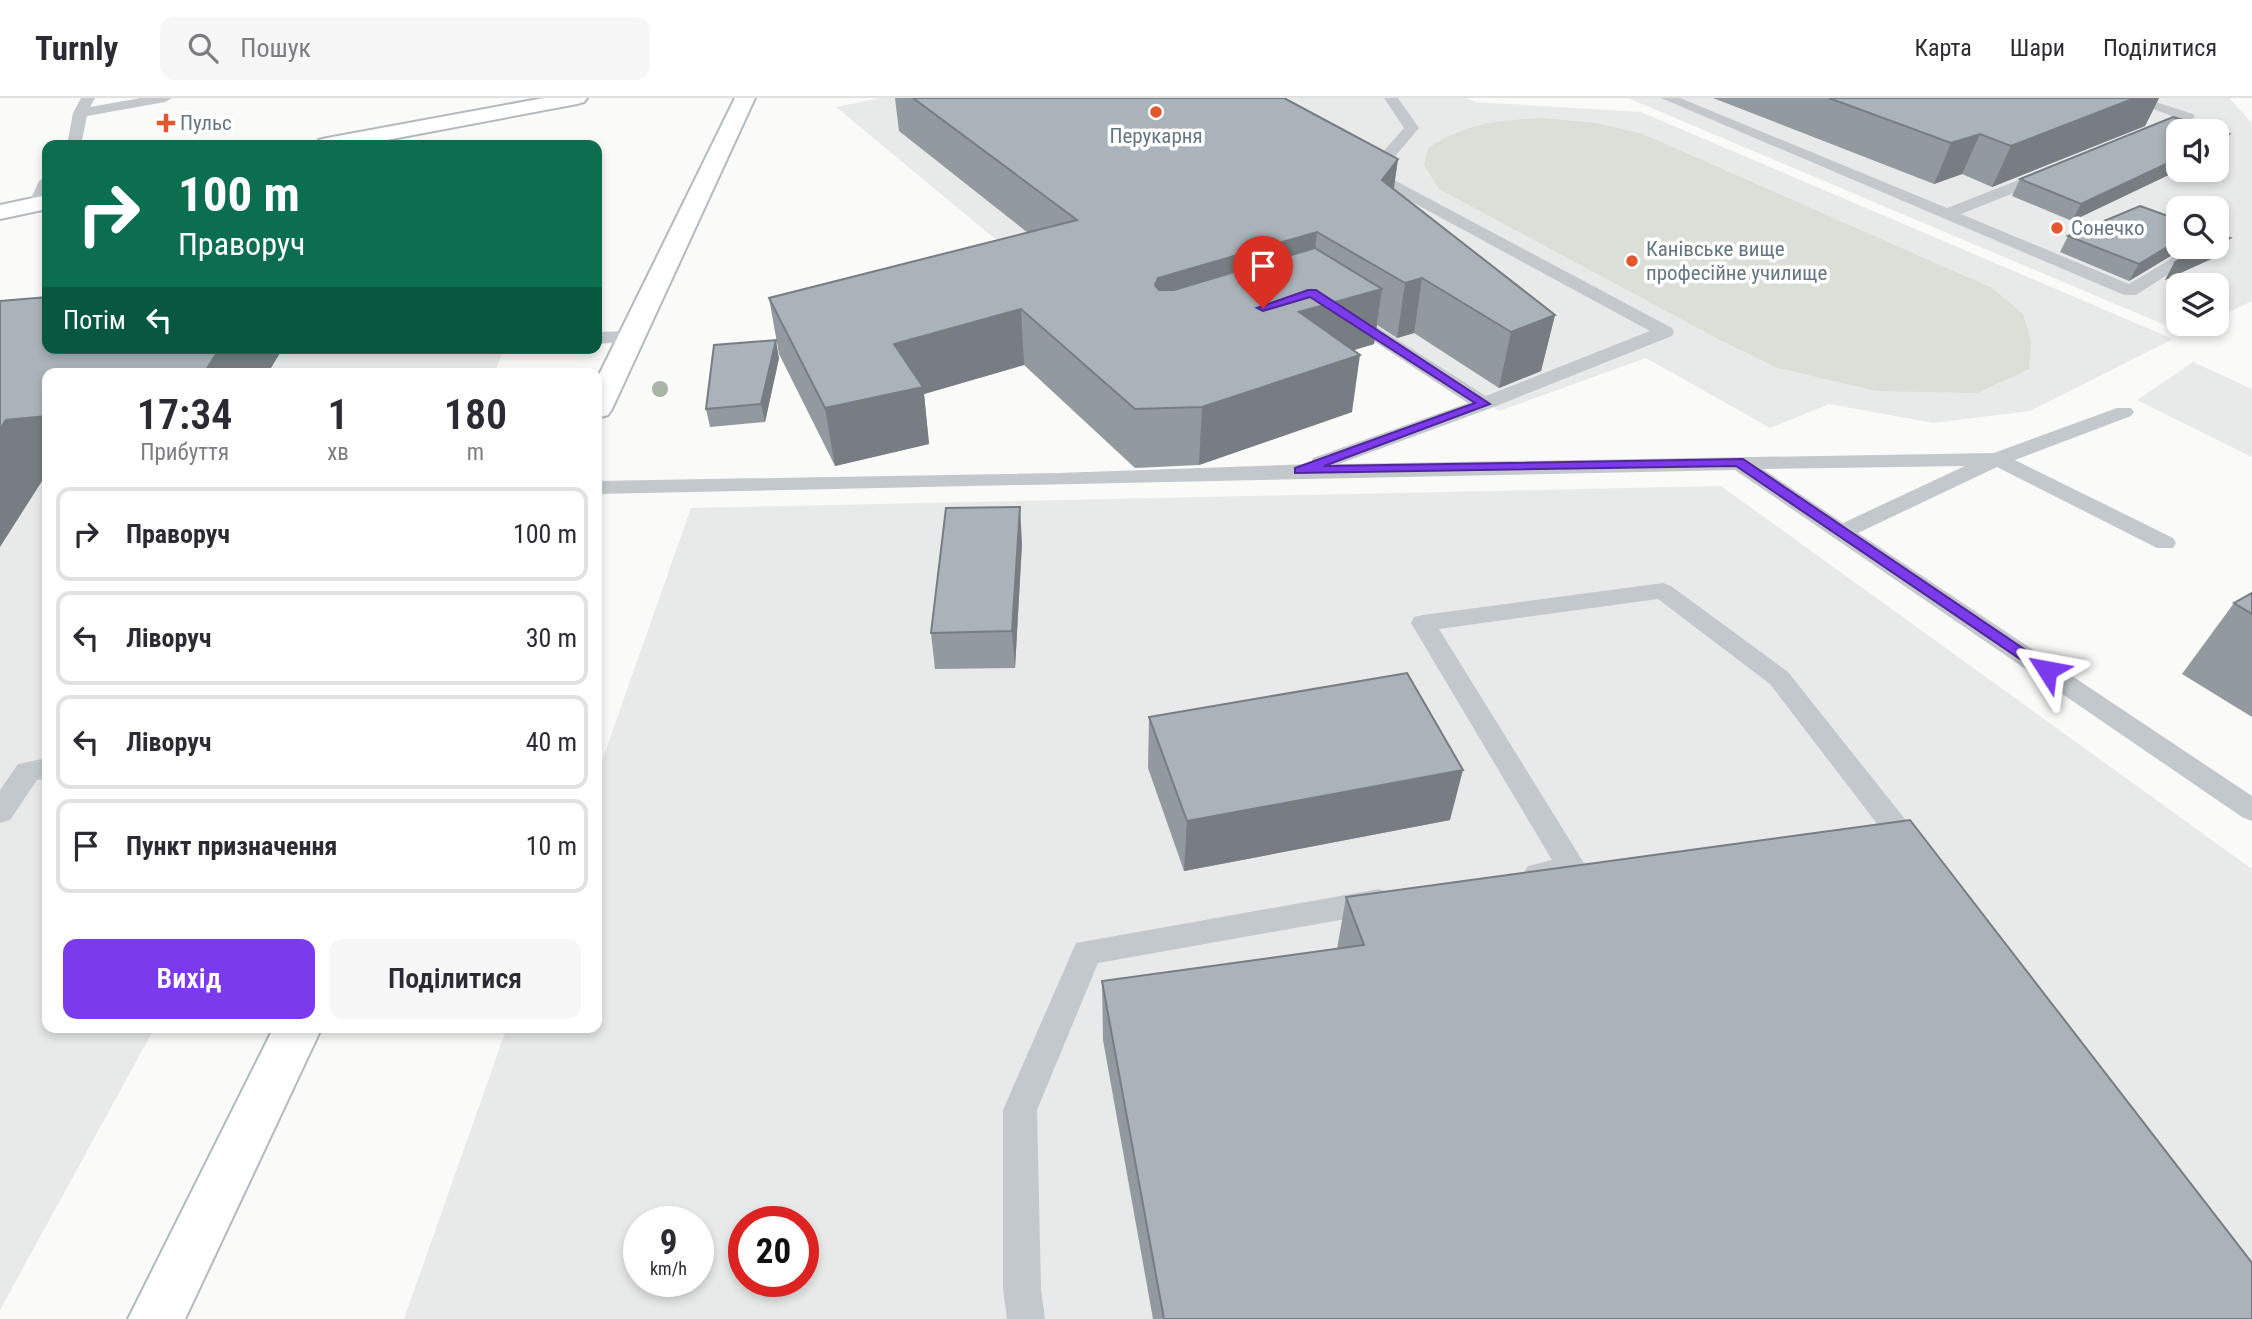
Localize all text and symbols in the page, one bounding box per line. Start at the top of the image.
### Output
search box [160,17,650,80]
text: Turnly [35,29,118,68]
icon: search [184,29,222,67]
text: Пошук [240,33,311,63]
text: Карта [1914,34,1972,62]
text: Шари [2010,34,2065,62]
text: Поділитися [2103,34,2217,62]
marker: Перукарня [1148,104,1164,120]
place label: Пульс [180,111,232,135]
marker: Пульс [158,115,174,131]
map controls [2166,119,2229,336]
button: sound [2166,119,2229,182]
place label: Перукарня [1109,124,1203,148]
text: 100 m [178,166,300,223]
icon: right [63,168,154,259]
button: search [2166,196,2229,259]
place label: Сонечко [2071,216,2144,240]
marker: Сонечко [2049,220,2065,236]
text: Праворуч [178,225,305,263]
pin [1233,236,1293,308]
place label: Канівське вище професійне училище [1646,237,1827,285]
icon: arrive [1244,247,1282,285]
marker: Канівське вище професійне училище [1624,253,1640,269]
button: layers [2166,273,2229,336]
icon: left [140,301,178,339]
text: Потім [63,305,126,335]
text: 17:34 [137,390,232,439]
text: 1 [328,390,349,439]
text: 180 [444,390,507,439]
text: Прибуття [140,439,229,466]
text: хв [327,439,349,466]
text: m [467,439,484,466]
icon: right [67,515,105,553]
text: Праворуч [126,519,230,549]
text: 100 m [513,519,577,549]
icon: left [67,619,105,657]
text: Ліворуч [126,623,211,653]
text: 30 m [526,623,577,653]
position arrow [2010,633,2084,707]
icon: left [67,723,105,761]
text: Ліворуч [126,727,211,757]
text: 40 m [526,727,577,757]
icon: arrive [67,827,105,865]
text: Пункт призначення [126,831,337,861]
text: 10 m [526,831,577,861]
button: Вихід [63,939,315,1019]
button: Поділитися [329,939,581,1019]
speed limit sign: 20 [728,1206,819,1297]
text: 9 [660,1222,677,1263]
text: km/h [650,1258,687,1279]

